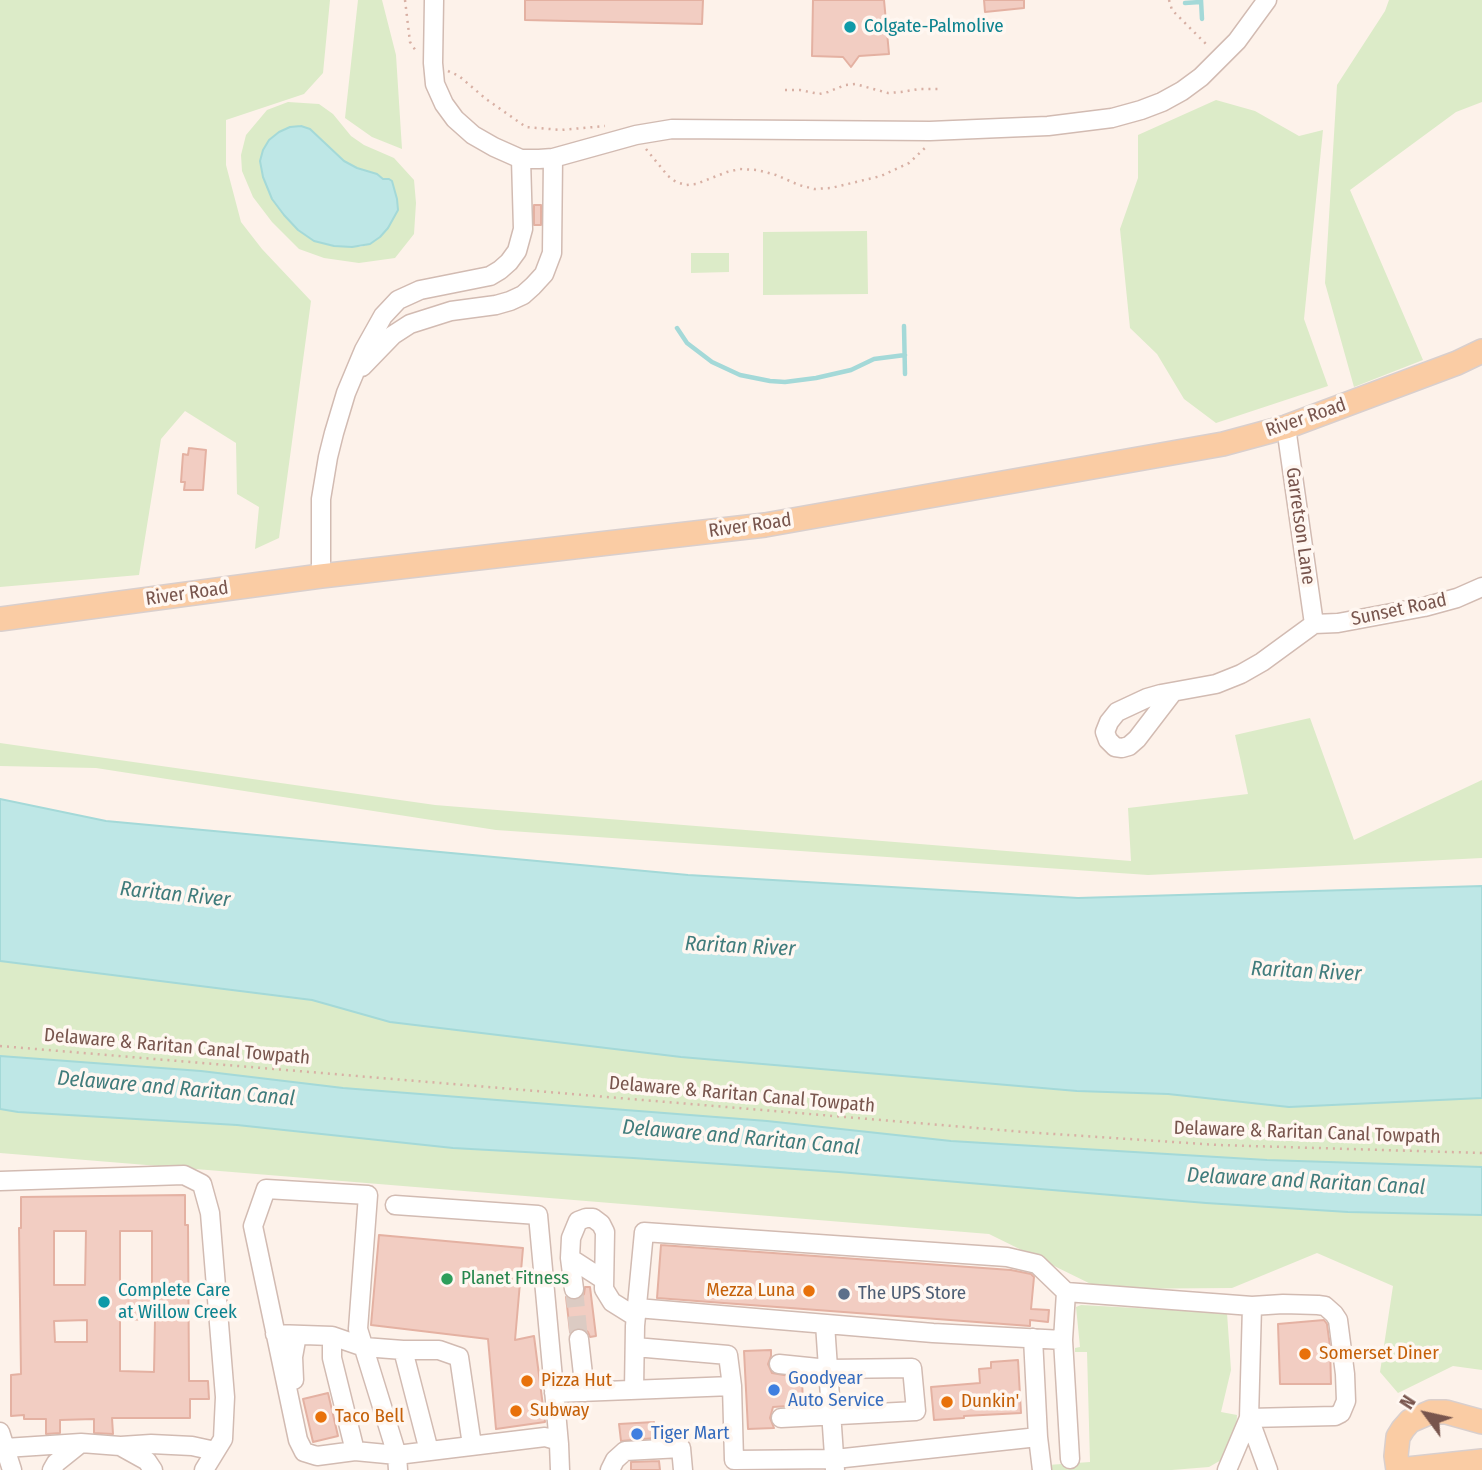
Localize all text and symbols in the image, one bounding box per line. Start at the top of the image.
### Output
place label: Colgate-Palmolive [864,16,1004,38]
marker: Colgate-Palmolive [842,19,858,35]
street label: River Road [1263,394,1349,442]
street label: Garretson Lane [1280,466,1320,586]
street label: River Road [707,509,793,543]
street label: River Road [144,577,230,611]
street label: Sunset Road [1349,589,1449,631]
water label: Raritan River [119,877,231,913]
water label: Raritan River [684,932,796,962]
water label: Raritan River [1250,957,1362,987]
street label: Delaware & Raritan Canal Towpath [43,1024,311,1070]
water label: Delaware and Raritan Canal [56,1066,296,1112]
street label: Delaware & Raritan Canal Towpath [608,1072,876,1118]
water label: Delaware and Raritan Canal [621,1115,861,1161]
street label: Delaware & Raritan Canal Towpath [1173,1117,1441,1149]
water label: Delaware and Raritan Canal [1186,1163,1426,1201]
place label: Planet Fitness [461,1268,569,1290]
marker: Planet Fitness [439,1271,455,1287]
place label: Complete Care at Willow Creek [118,1280,237,1324]
place label: Mezza Luna [706,1280,795,1302]
marker: Mezza Luna [801,1283,817,1299]
place label: The UPS Store [858,1283,966,1305]
marker: The UPS Store [836,1286,852,1302]
marker: Complete Care at Willow Creek [96,1294,112,1310]
place label: Somerset Diner [1319,1343,1439,1365]
marker: Somerset Diner [1297,1346,1313,1362]
place label: Goodyear Auto Service [788,1368,884,1412]
place label: Pizza Hut [541,1370,612,1392]
marker: Pizza Hut [519,1373,535,1389]
north arrow [1391,1379,1461,1449]
marker: Goodyear Auto Service [766,1382,782,1398]
place label: Dunkin' [961,1391,1019,1413]
text: N [1395,1391,1421,1413]
marker: Dunkin' [939,1394,955,1410]
place label: Subway [530,1400,589,1422]
marker: Subway [508,1403,524,1419]
place label: Taco Bell [335,1406,404,1428]
marker: Taco Bell [313,1409,329,1425]
place label: Tiger Mart [651,1423,729,1445]
marker: Tiger Mart [629,1426,645,1442]

